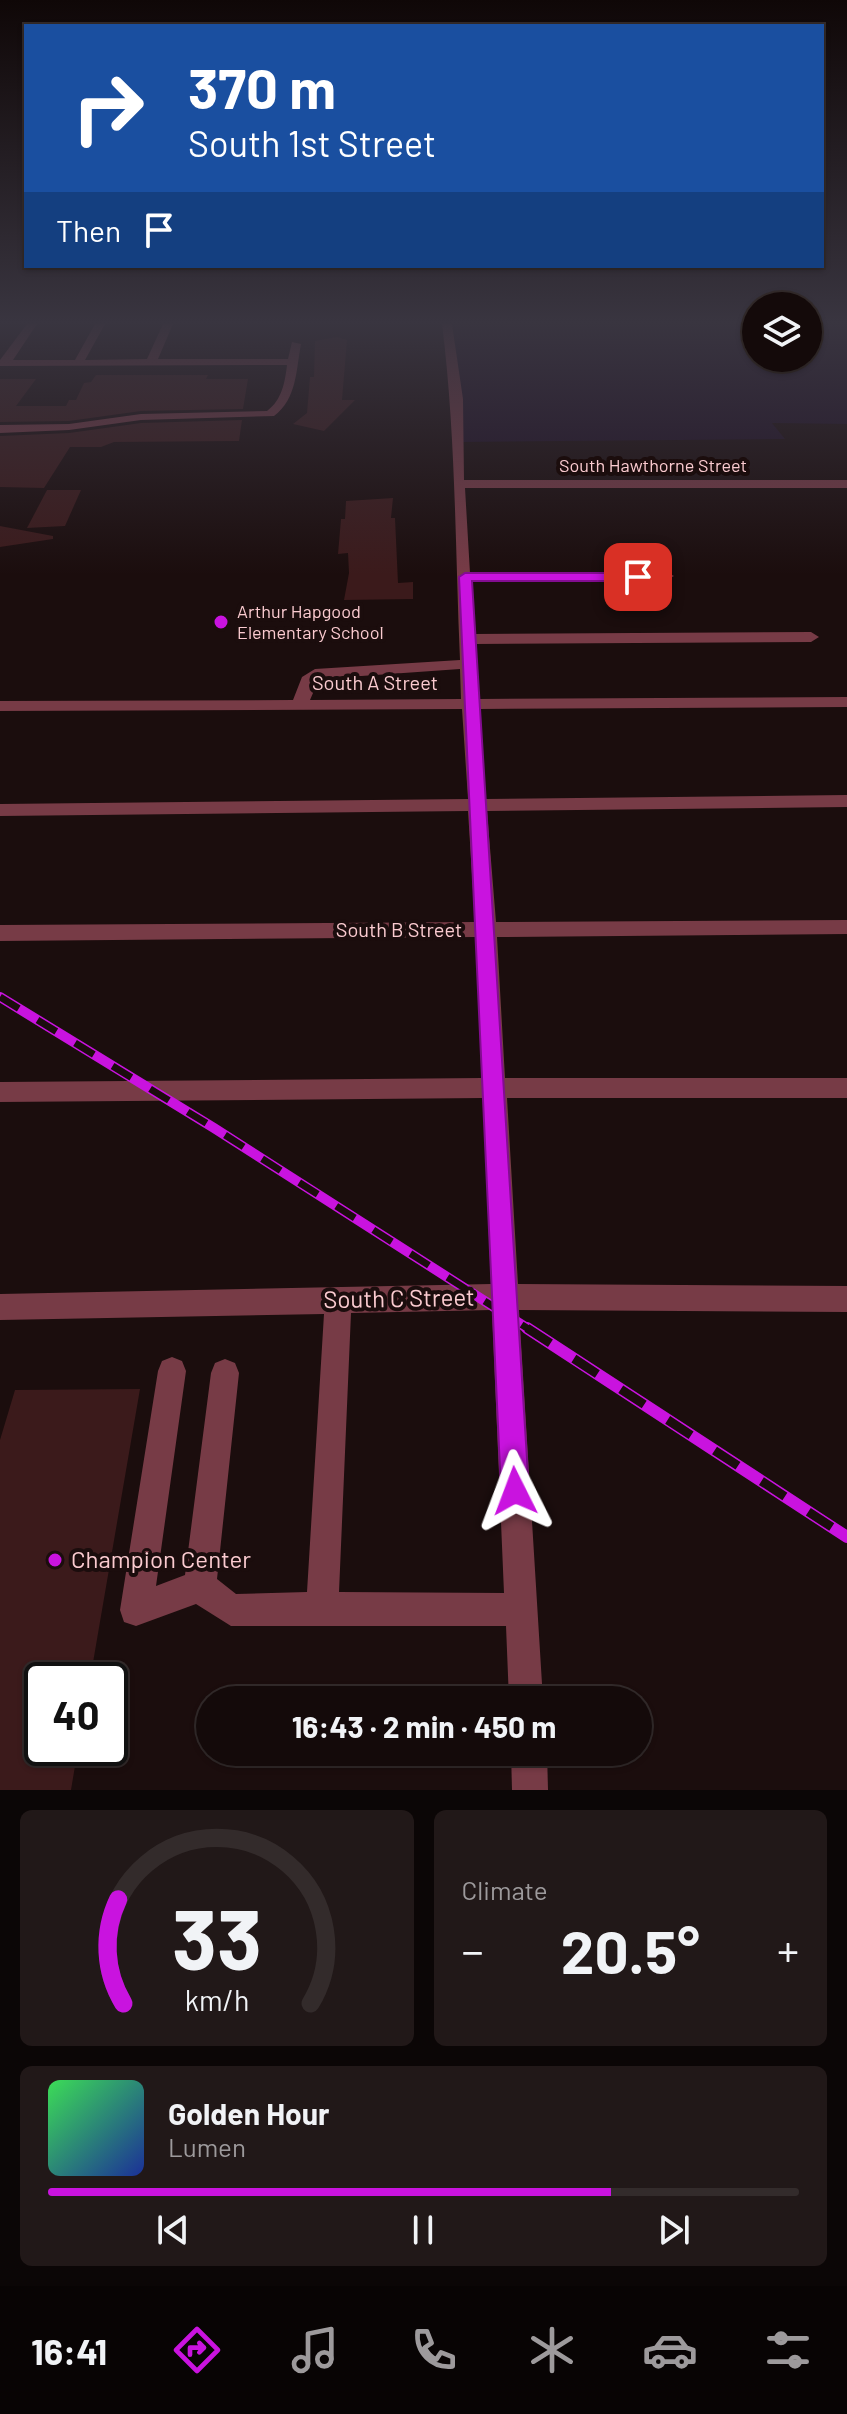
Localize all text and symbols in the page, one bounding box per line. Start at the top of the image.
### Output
text: 370 m [188,53,336,120]
icon: right [56,56,160,160]
text: South 1st Street [188,121,436,164]
icon: arrive [137,208,181,252]
text: Then [56,212,121,248]
map controls [742,292,822,372]
button: layers [742,292,822,372]
street label: South Hawthorne Street [559,454,747,476]
pin [604,543,672,611]
icon: arrive [616,555,660,599]
place label: Arthur Hapgood Elementary School [237,600,384,643]
marker: Arthur Hapgood Elementary School [212,613,230,631]
street label: South A Street [312,670,438,694]
street label: South B Street [336,917,462,941]
street label: South C Street [323,1282,475,1313]
position arrow [473,1449,557,1533]
place label: Champion Center [71,1544,251,1573]
marker: Champion Center [46,1551,64,1569]
speed limit sign: 40 [24,1662,128,1766]
text: 16:43 · 2 min · 450 m [292,1708,556,1744]
text: Climate [462,1874,548,1905]
text: 33 [172,1887,262,1987]
text: 20.5° [561,1914,700,1986]
text: − [462,1923,484,1976]
text: + [777,1923,799,1976]
text: km/h [184,1982,249,2017]
text: Golden Hour [168,2095,330,2131]
text: Lumen [168,2131,246,2162]
icon: previous [151,2208,195,2252]
icon: pause [401,2208,445,2252]
icon: next [652,2208,696,2252]
icon: directions [169,2322,225,2378]
icon: music [287,2322,343,2378]
icon: phone [406,2322,462,2378]
icon: climate [524,2322,580,2378]
icon: car [642,2322,698,2378]
icon: filters [760,2322,816,2378]
text: 16:41 [31,2329,107,2372]

